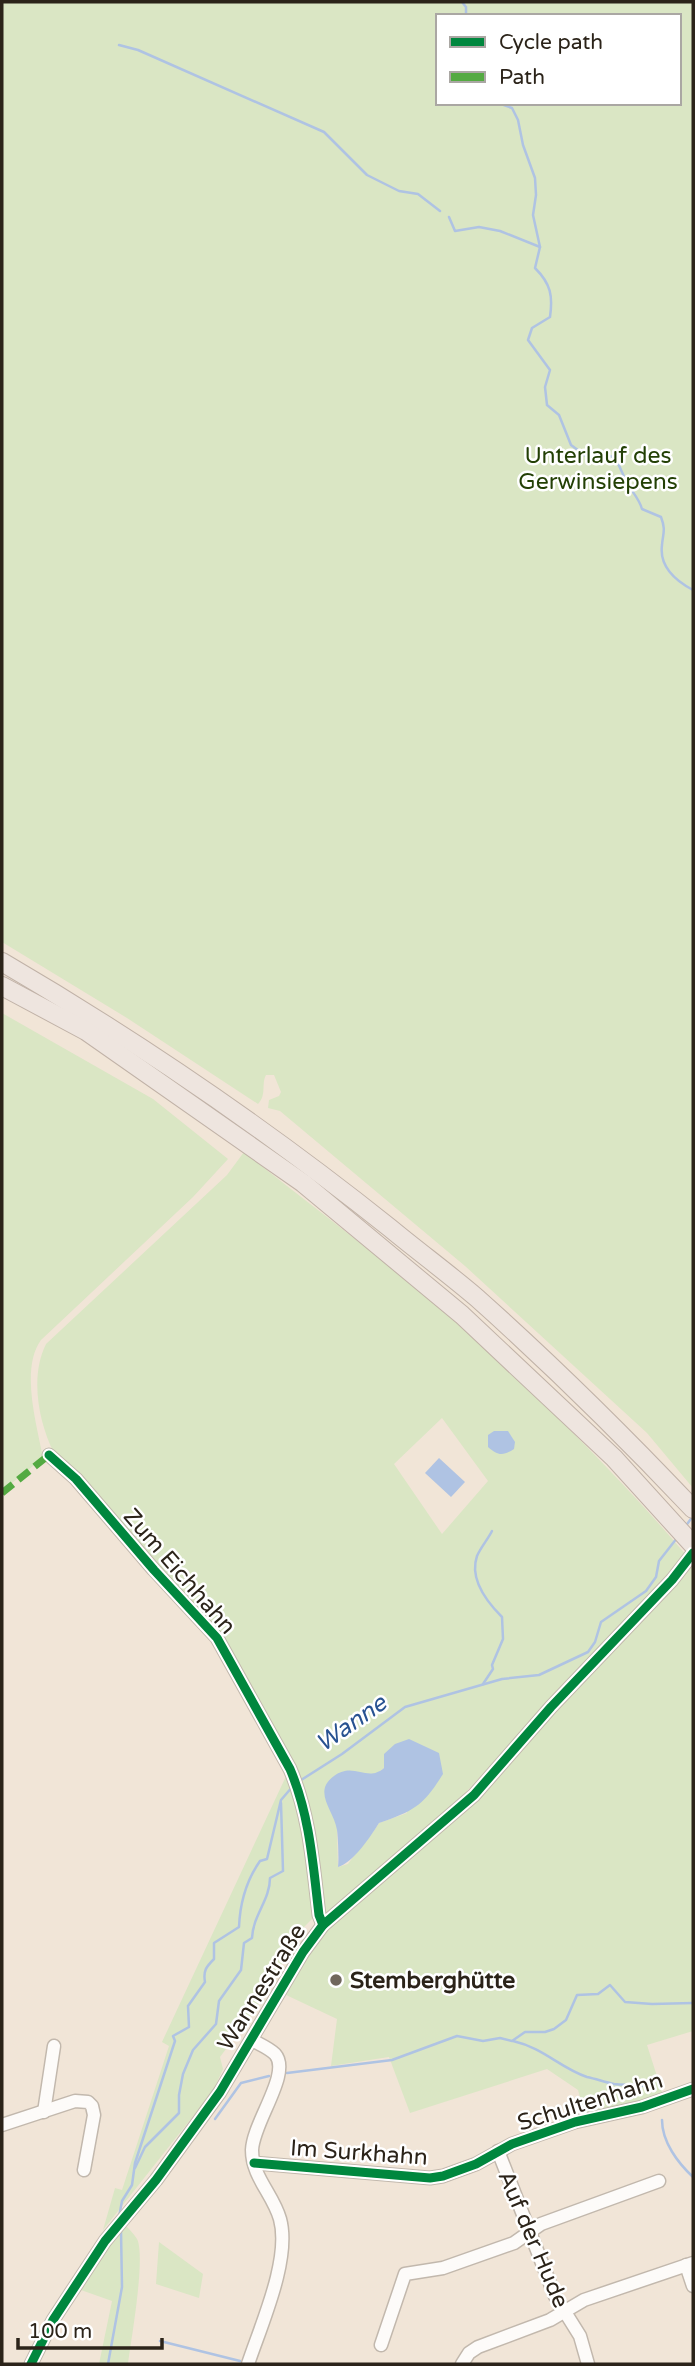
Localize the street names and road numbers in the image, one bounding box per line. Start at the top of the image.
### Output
street label: Zum Eichhahn [117,1503,241,1640]
street label: Wannestraße [212,1919,312,2056]
street label: Schultenhahn [514,2067,666,2137]
street label: Im Surkhahn [289,2134,429,2172]
street label: Auf der Hude [492,2166,575,2312]

